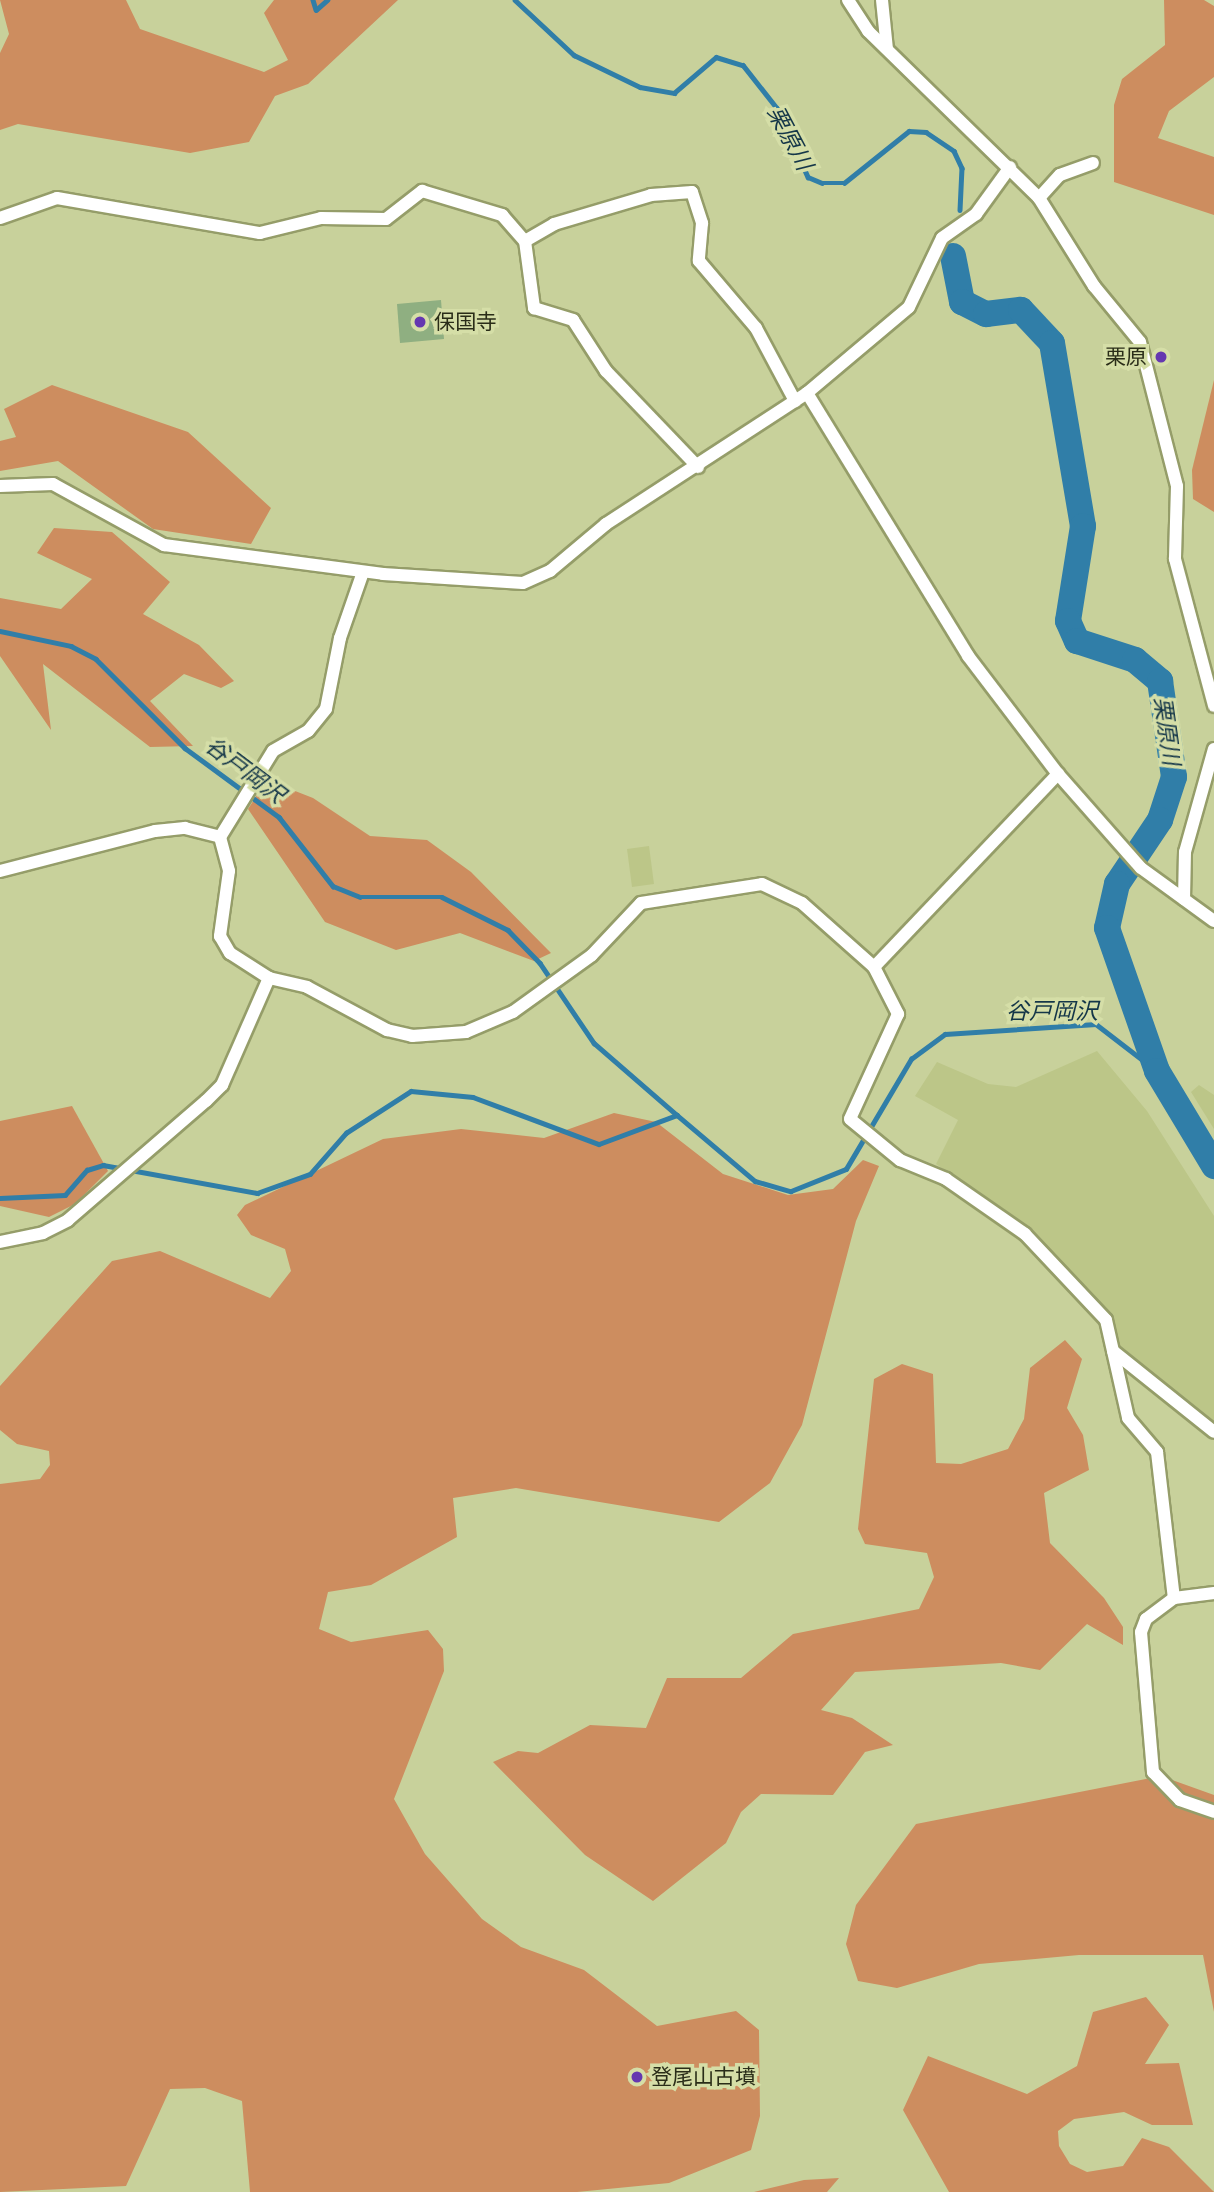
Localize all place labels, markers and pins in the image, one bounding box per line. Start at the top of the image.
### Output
place label: 保国寺 [434,309,497,335]
marker: 保国寺 [412,314,428,330]
place label: 栗原 [1105,344,1147,370]
marker: 栗原 [1153,349,1169,365]
place label: 登尾山古墳 [651,2064,756,2090]
marker: 登尾山古墳 [629,2069,645,2085]

